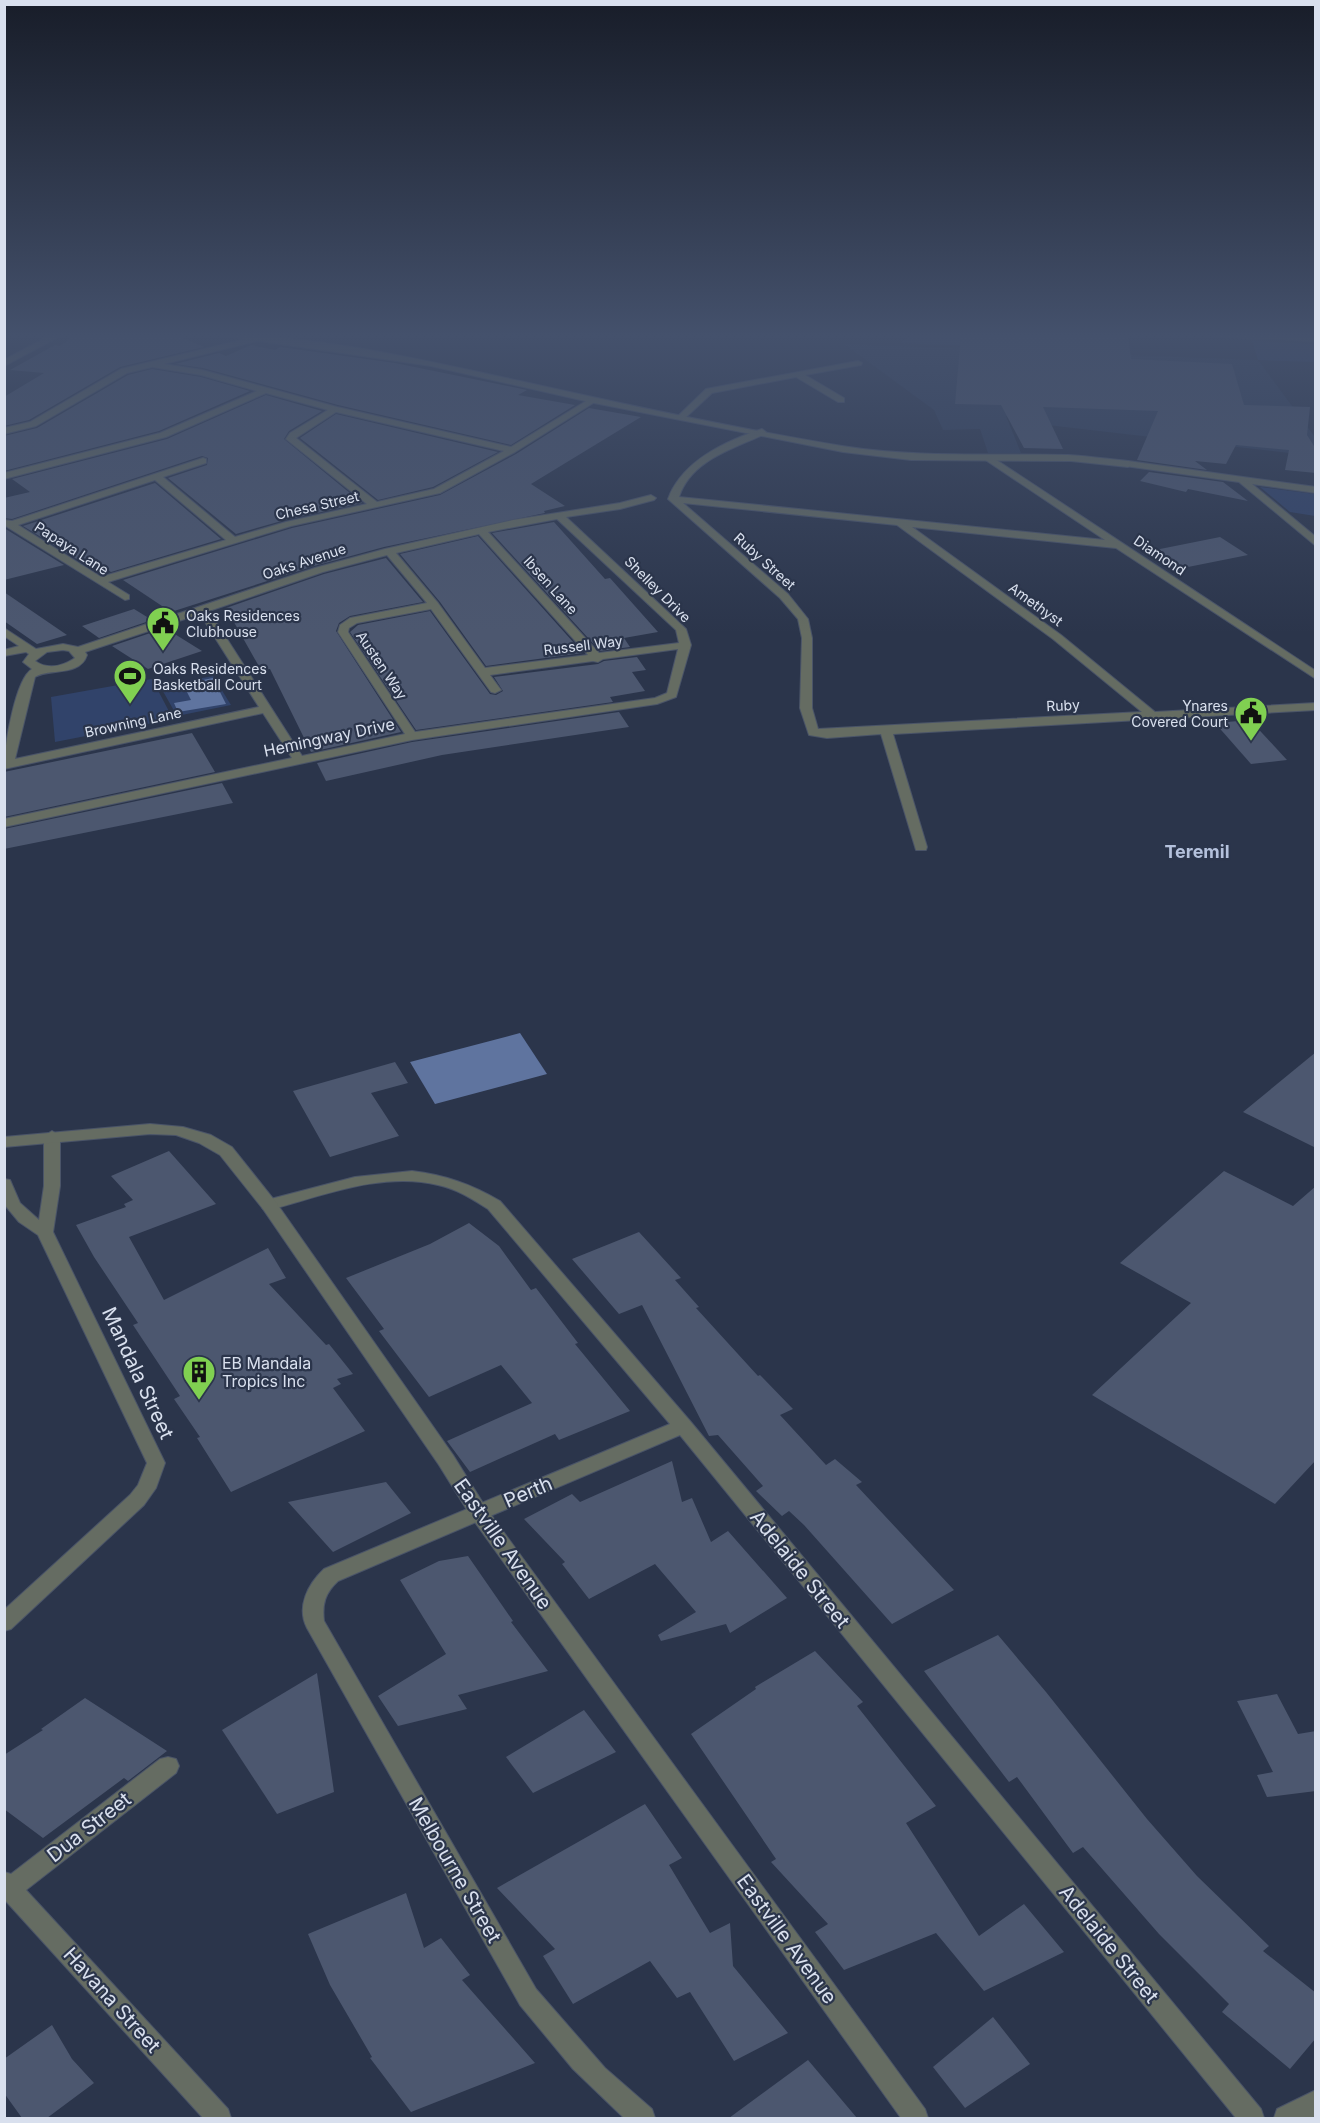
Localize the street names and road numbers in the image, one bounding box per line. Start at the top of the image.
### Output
street label: Chesa Street [273,487,361,523]
street label: Papaya Lane [32,518,112,578]
street label: Ruby Street [731,529,800,593]
street label: Diamond [1131,531,1189,579]
street label: Oaks Avenue [260,540,348,582]
street label: Ibsen Lane [520,552,582,618]
street label: Shelley Drive [621,552,695,626]
street label: Amethyst [1006,579,1067,630]
street label: Austen Way [353,628,411,703]
street label: Russell Way [542,632,624,658]
street label: Ruby [1046,696,1080,714]
street label: Browning Lane [83,703,183,741]
street label: Hemingway Drive [262,713,396,761]
street label: Mandala Street [97,1303,179,1443]
street label: Perth [500,1471,556,1513]
street label: Eastville Avenue [449,1474,557,1614]
street label: Adelaide Street [745,1505,855,1633]
street label: Dua Street [42,1787,136,1867]
street label: Melbourne Street [404,1793,507,1947]
street label: Eastville Avenue [732,1870,842,2008]
street label: Adelaide Street [1054,1880,1164,2008]
street label: Havana Street [58,1942,166,2058]

